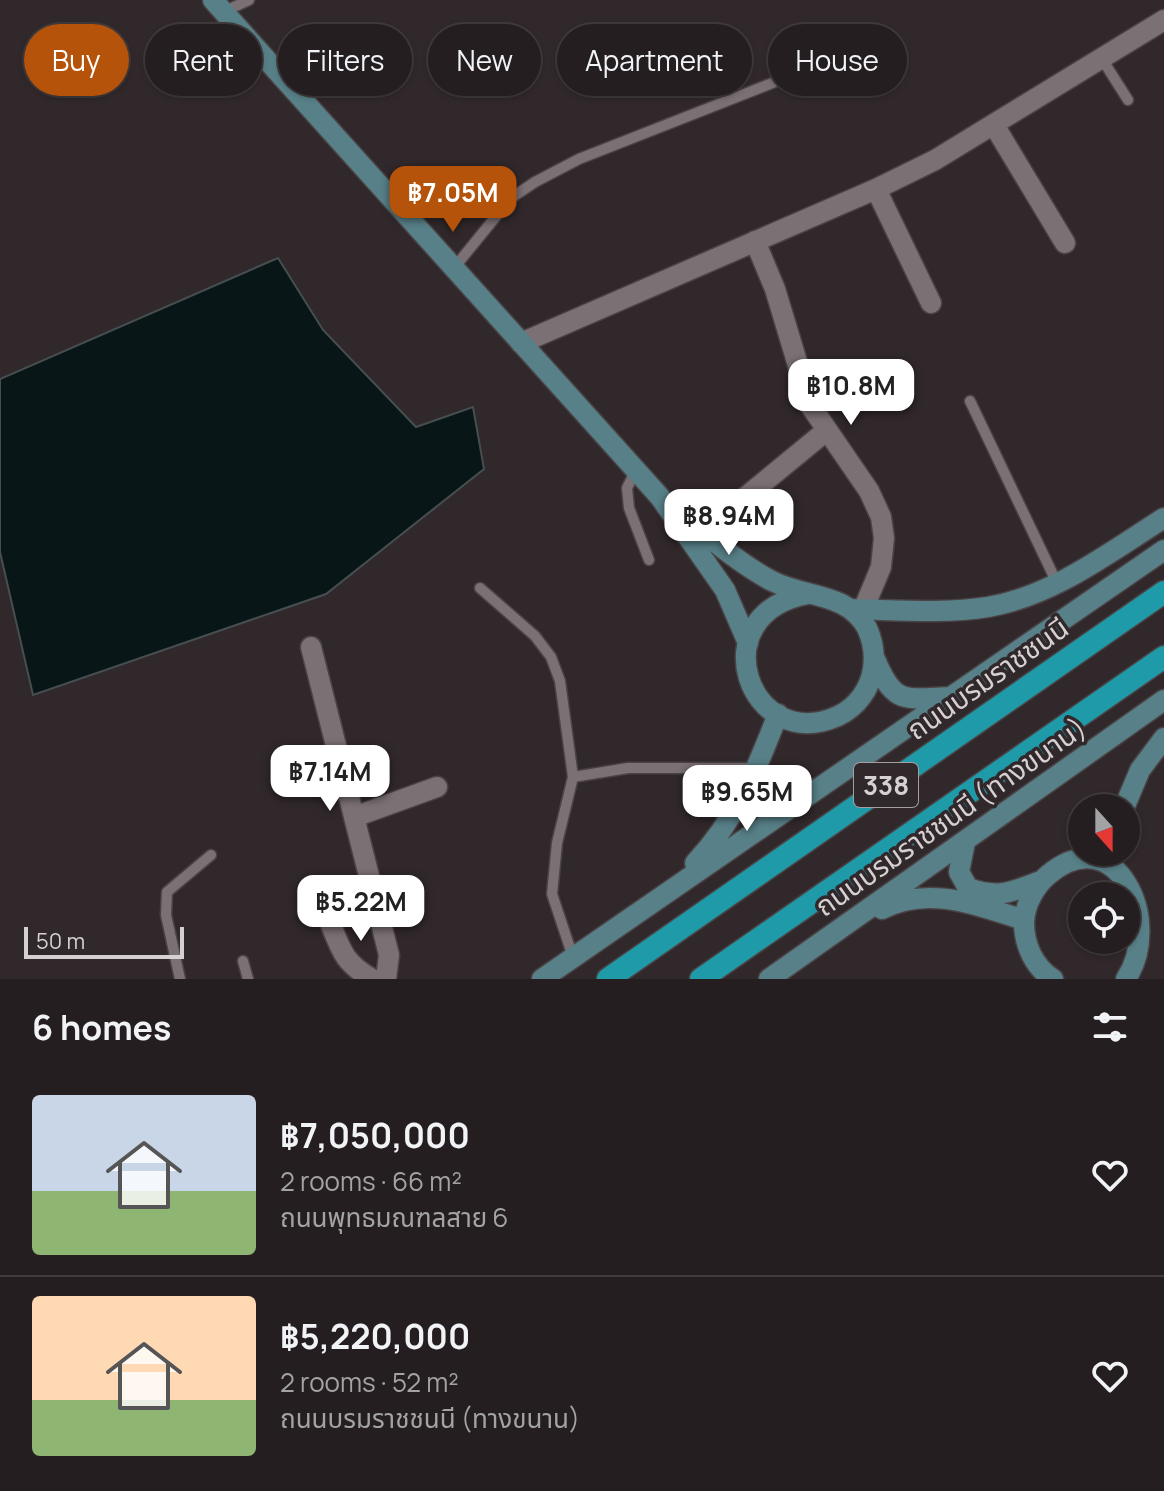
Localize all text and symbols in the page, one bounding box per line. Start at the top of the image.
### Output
chip: Buy [24,24,129,96]
chip: Rent [145,24,262,96]
chip: Filters [278,24,412,96]
chip: New [428,24,541,96]
chip: Apartment [557,24,752,96]
chip: House [768,24,907,96]
pin: ฿7.05M [388,166,518,234]
text: ฿7.05M [407,174,499,210]
pin: ฿10.8M [786,359,916,427]
text: ฿10.8M [806,367,896,403]
pin: ฿8.94M [664,489,794,557]
text: ฿8.94M [682,497,776,533]
street label: ถนนบรมราชชนนี [899,608,1075,748]
street label: ถนนบรมราชชนนี (ทางขนาน) [807,708,1093,924]
pin: ฿7.14M [265,745,395,813]
text: ฿7.14M [289,753,371,789]
road number: 338 [854,763,918,807]
pin: ฿9.65M [682,765,812,833]
text: ฿9.65M [701,773,793,809]
north arrow [1068,794,1140,866]
map controls [1068,794,1140,954]
pin: ฿5.22M [296,875,426,943]
button: locate [1068,882,1140,954]
text: ฿5.22M [315,883,407,919]
scale bar [24,923,184,959]
text: 50 m [36,926,85,956]
text: 6 homes [32,1004,171,1050]
icon: filters [1088,1005,1132,1049]
text: ฿7,050,000 [280,1112,470,1158]
icon: home [96,1127,192,1223]
icon: heart [1088,1153,1132,1197]
text: 2 rooms · 66 m² [280,1163,462,1199]
text: ถนนพุทธมณฑลสาย 6 [280,1199,509,1235]
text: ฿5,220,000 [280,1313,470,1359]
icon: home [96,1328,192,1424]
icon: heart [1088,1354,1132,1398]
text: 2 rooms · 52 m² [280,1364,459,1400]
text: ถนนบรมราชชนนี (ทางขนาน) [280,1400,580,1436]

